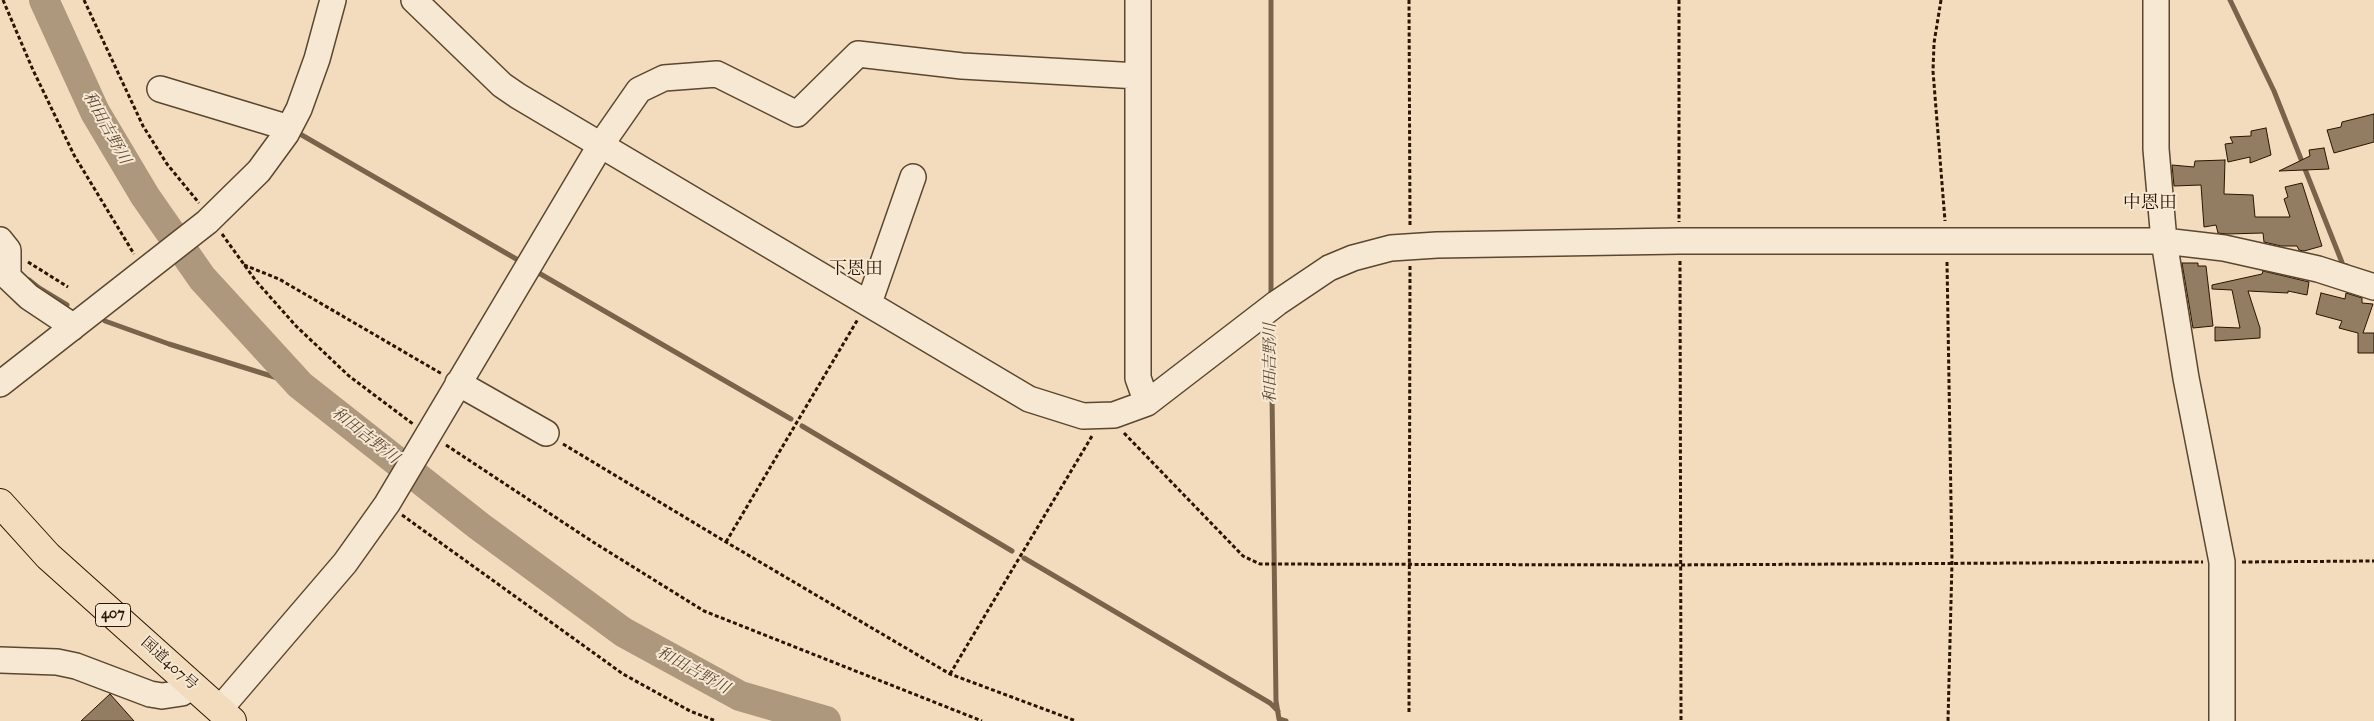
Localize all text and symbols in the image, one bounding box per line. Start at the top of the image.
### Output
water label: 和田吉野川 [78,88,134,168]
district label: 中恩田 [2123,193,2177,215]
district label: 下恩田 [829,259,883,281]
water label: 和田吉野川 [1261,323,1281,403]
water label: 和田吉野川 [328,404,402,468]
road number: 407 [96,604,130,626]
street label: 国道407号 [137,634,201,694]
water label: 和田吉野川 [653,643,733,699]

